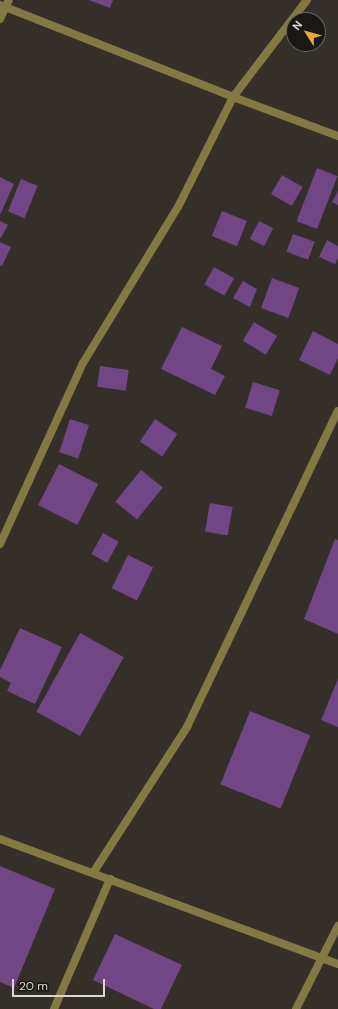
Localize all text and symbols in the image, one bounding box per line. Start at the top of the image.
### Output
north arrow [286,12,326,52]
text: N [289,18,305,33]
scale bar [14,971,107,997]
text: 20 m [19,978,48,994]

